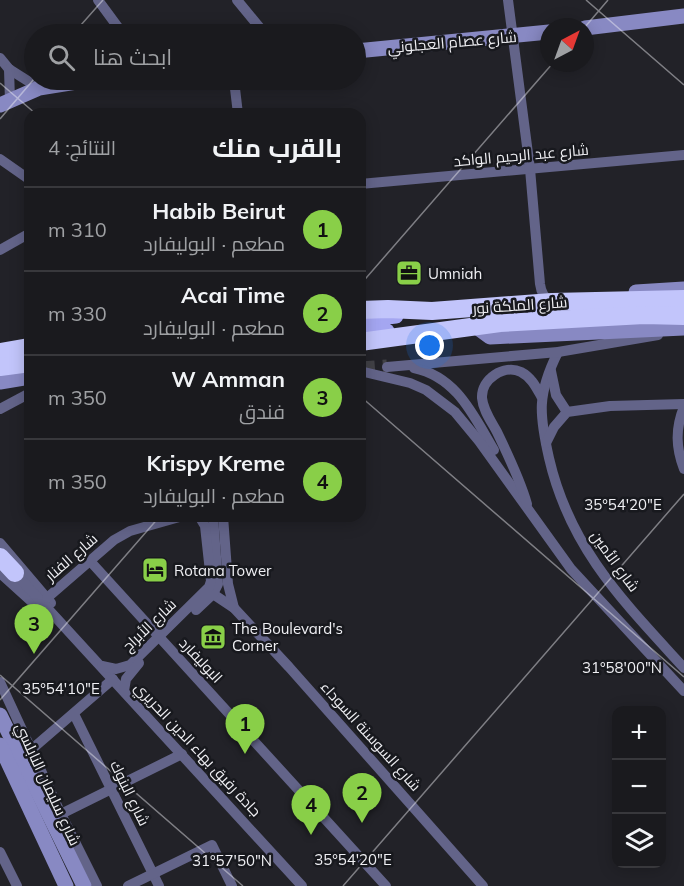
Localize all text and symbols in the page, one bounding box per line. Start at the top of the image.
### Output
north arrow [540,18,594,72]
search box [24,24,366,90]
street label: شارع عصام العجلوني [387,27,518,60]
icon: search [45,41,78,74]
text: ابحث هنا [93,43,172,71]
text: بالقرب منك [212,131,342,164]
text: النتائج: 4 [48,135,116,160]
street label: شارع عبد الرحيم الواكد [453,140,590,172]
text: Habib Beirut [152,197,285,225]
text: 310 m [48,217,107,242]
text: 1 [317,217,329,242]
text: مطعم · البوليفارد [143,231,285,256]
office icon: Umniah [394,258,424,288]
place label: Umniah [428,264,482,283]
text: Acai Time [181,281,285,309]
street label: شارع الملكة نور [471,292,568,320]
text: 330 m [48,301,107,326]
text: 2 [317,301,329,326]
text: مطعم · البوليفارد [143,315,285,340]
your location [415,331,444,360]
text: W Amman [171,365,285,393]
text: 350 m [48,385,107,410]
text: 3 [317,385,329,410]
text: فندق [239,399,285,424]
text: Krispy Kreme [147,449,285,477]
text: 350 m [48,469,107,494]
text: 4 [317,469,329,494]
text: مطعم · البوليفارد [143,483,285,508]
text: 35°54'20"E [584,495,662,514]
street label: شارع الأمين [585,527,644,597]
street label: شارع الفنار [40,529,103,587]
hotel icon: Rotana Tower [140,555,170,585]
place label: Rotana Tower [174,561,272,580]
street label: شارع الأبراج [118,595,181,657]
pin: 3 [15,604,54,654]
place label: The Boulevard's Corner [232,619,343,655]
museum icon: The Boulevard's Corner [198,622,228,652]
street label: البوليفارد [175,633,227,687]
text: 31°58'00"N [582,658,662,677]
street label: شارع السوسنة السوداء [315,677,425,796]
street label: جادة رفيق بهاء الدين الحريري [128,678,265,822]
text: 35°54'10"E [22,679,100,698]
pin: 1 [226,704,264,754]
map controls [612,706,666,868]
button: + [612,706,666,760]
street label: شارع سليمان النابلسي [9,720,85,850]
street label: شارع البنوك [104,757,154,830]
button: − [612,760,666,814]
pin: 2 [342,774,382,823]
pin: 4 [292,786,330,835]
button: layers [612,814,666,868]
text: 35°54'20"E [314,850,392,869]
text: 31°57'50"N [192,851,272,870]

